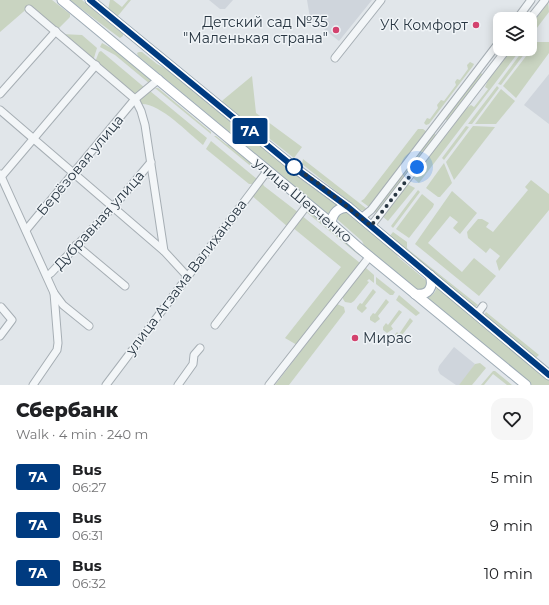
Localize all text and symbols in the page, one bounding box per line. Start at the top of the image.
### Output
map controls [493,12,537,56]
button: layers [493,12,537,56]
place label: Детский сад №35 "Маленькая страна" [183,13,328,47]
place label: УК Комфорт [380,16,468,34]
marker: УК Комфорт [471,20,481,30]
marker: Детский сад №35 "Маленькая страна" [331,25,341,35]
street label: Берёзовая улица [33,111,127,219]
line badge: 7А [232,118,268,144]
text: 7А [240,122,260,140]
street label: улица Шевченко [249,153,356,247]
your location [407,157,427,177]
unlabelled marker [285,158,303,176]
street label: Дубравная улица [50,167,148,273]
street label: улица Агзама Валиханова [121,196,251,359]
place label: Мирас [363,329,412,347]
marker: Мирас [350,333,360,343]
button: heart [491,398,533,440]
text: Сбербанк [16,399,118,422]
text: Walk · 4 min · 240 m [16,426,148,442]
text: Bus [72,460,102,479]
text: 7А [28,468,48,486]
text: 5 min [490,468,533,487]
text: 06:27 [72,479,106,495]
text: Bus [72,508,102,527]
text: 7А [28,516,48,534]
text: 9 min [490,516,533,535]
text: 06:31 [72,527,103,543]
text: Bus [72,556,102,575]
text: 7А [28,564,48,582]
text: 10 min [484,564,533,583]
text: 06:32 [72,575,106,591]

